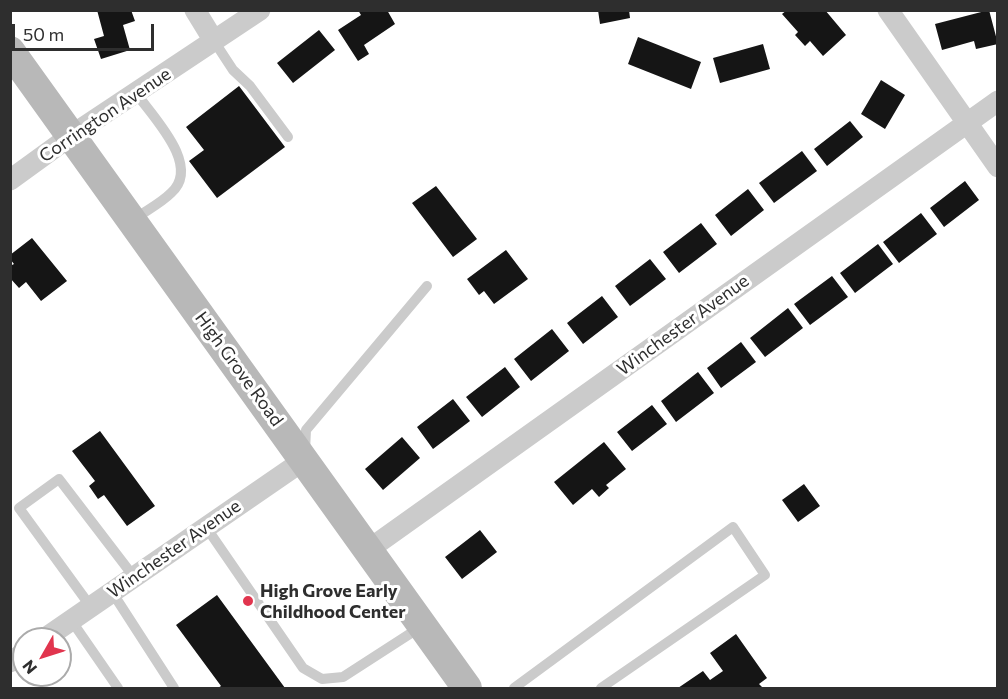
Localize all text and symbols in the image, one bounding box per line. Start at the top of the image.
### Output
scale bar [15,12,158,50]
text: 50 m [23,23,64,45]
street label: Corrington Avenue [35,63,175,167]
street label: Winchester Avenue [613,270,753,380]
street label: High Grove Road [190,308,288,430]
street label: Winchester Avenue [103,495,245,603]
place label: High Grove Early Childhood Center [260,580,406,622]
marker: High Grove Early Childhood Center [241,594,255,608]
north arrow [12,627,72,687]
text: N [18,657,40,678]

